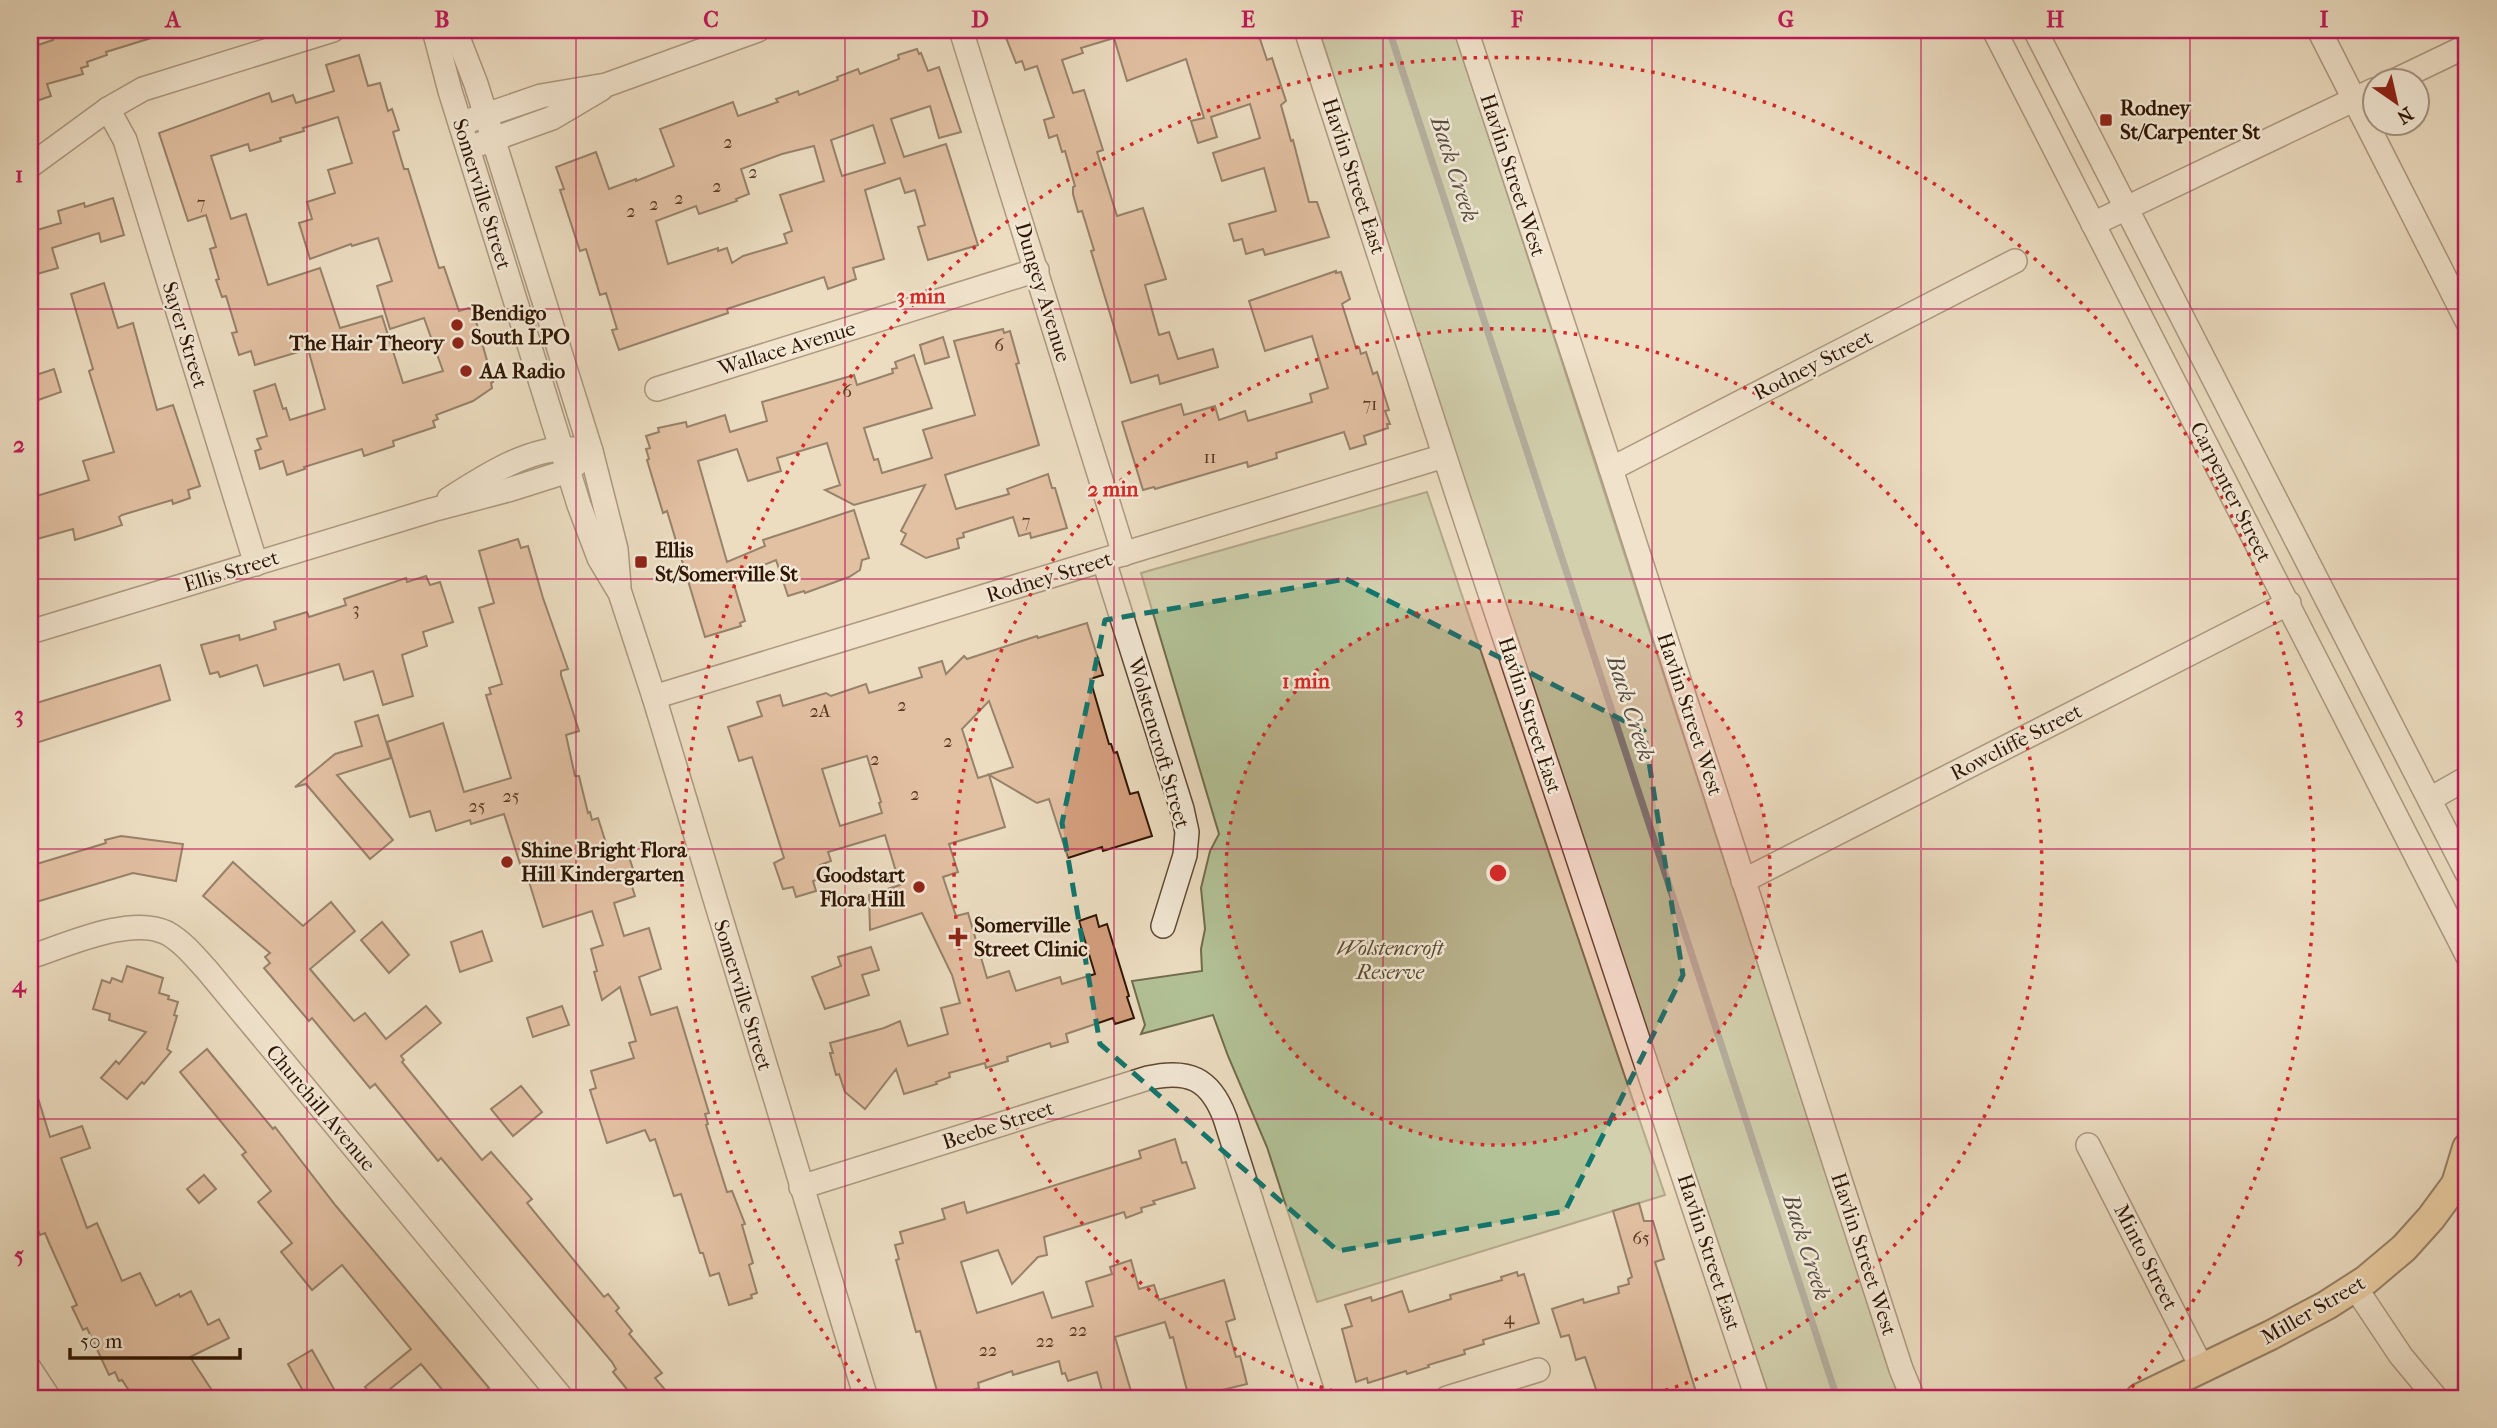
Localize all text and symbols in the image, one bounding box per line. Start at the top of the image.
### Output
text: A [164,6,182,33]
text: B [435,6,450,33]
text: C [703,6,719,33]
text: D [971,6,989,33]
text: E [1241,6,1255,33]
text: F [1510,6,1524,33]
text: G [1778,6,1794,33]
text: H [2046,6,2064,33]
text: I [2320,6,2329,33]
north arrow [2360,66,2430,136]
street label: Havlin Street West [1475,91,1551,260]
street label: Havlin Street East [1317,95,1391,258]
place label: Rodney St/Carpenter St [2120,96,2261,144]
text: N [2392,102,2417,129]
water label: Back Creek [1424,111,1484,225]
marker: Rodney St/Carpenter St [2098,112,2114,128]
street label: Somerville Street [448,116,517,273]
house number: 2 [723,132,733,153]
text: 1 [15,161,23,188]
house number: 2 [748,162,758,183]
house number: 2 [712,176,722,197]
house number: 2 [674,188,684,209]
house number: 7 [197,193,206,214]
house number: 2 [649,194,659,215]
house number: 2 [626,201,636,222]
street label: Dungey Avenue [1010,219,1076,365]
street label: Sayer Street [157,279,213,392]
text: 3 min [897,284,946,308]
place label: Bendigo South LPO [471,301,570,349]
street label: Wallace Avenue [715,316,858,381]
marker: Bendigo South LPO [449,317,465,333]
street label: Rodney Street [1749,325,1877,405]
place label: The Hair Theory [289,331,446,355]
marker: The Hair Theory [450,335,466,351]
house number: 6 [994,335,1004,356]
place label: AA Radio [478,359,565,383]
marker: AA Radio [458,363,474,379]
house number: 6 [842,381,852,402]
house number: 71 [1362,394,1378,415]
street label: Carpenter Street [2185,418,2277,566]
text: 2 [13,431,25,458]
house number: 11 [1204,447,1216,468]
text: 2 min [1087,477,1139,501]
house number: 7 [1022,511,1031,532]
place label: Ellis St/Somerville St [655,538,798,586]
street label: Ellis Street [180,545,282,597]
street label: Rodney Street [983,546,1115,608]
marker: Ellis St/Somerville St [633,554,649,570]
house number: 3 [352,599,360,620]
street label: Havlin Street West [1652,630,1728,799]
street label: Havlin Street East [1493,634,1567,797]
water label: Back Creek [1600,650,1660,764]
street label: Wolstencroft Street [1123,654,1195,831]
text: 1 min [1282,669,1331,693]
house number: 2 [897,695,907,716]
street label: Rowcliffe Street [1946,698,2086,785]
text: 3 [14,701,24,728]
house number: 2A [810,701,831,722]
house number: 2 [943,731,953,752]
house number: 2 [870,749,880,770]
house number: 2 [910,784,920,805]
house number: 25 [502,786,520,807]
house number: 25 [468,796,486,817]
place label: Shine Bright Flora Hill Kindergarten [521,838,688,886]
marker: Shine Bright Flora Hill Kindergarten [499,854,515,870]
centre of rings [1486,861,1510,885]
place label: Goodstart Flora Hill [816,863,906,911]
marker: Goodstart Flora Hill [911,879,927,895]
place label: Somerville Street Clinic [974,913,1088,961]
street label: Somerville Street [709,917,778,1074]
marker: Somerville Street Clinic [948,927,968,947]
park label: Wolstencroft Reserve [1337,936,1445,984]
text: 4 [11,971,27,998]
street label: Churchill Avenue [261,1040,381,1176]
street label: Beebe Street [939,1096,1057,1154]
street label: Havlin Street West [1826,1170,1902,1339]
street label: Havlin Street East [1672,1171,1746,1334]
water label: Back Creek [1776,1189,1836,1303]
street label: Minto Street [2109,1200,2183,1314]
house number: 65 [1632,1228,1650,1249]
text: 5 [14,1241,24,1268]
street label: Miller Street [2257,1270,2370,1349]
house number: 4 [1504,1308,1515,1329]
scale bar [70,1316,240,1360]
house number: 22 [1069,1320,1087,1341]
text: 50 m [80,1329,123,1353]
house number: 22 [1036,1331,1054,1352]
house number: 22 [979,1340,997,1361]

